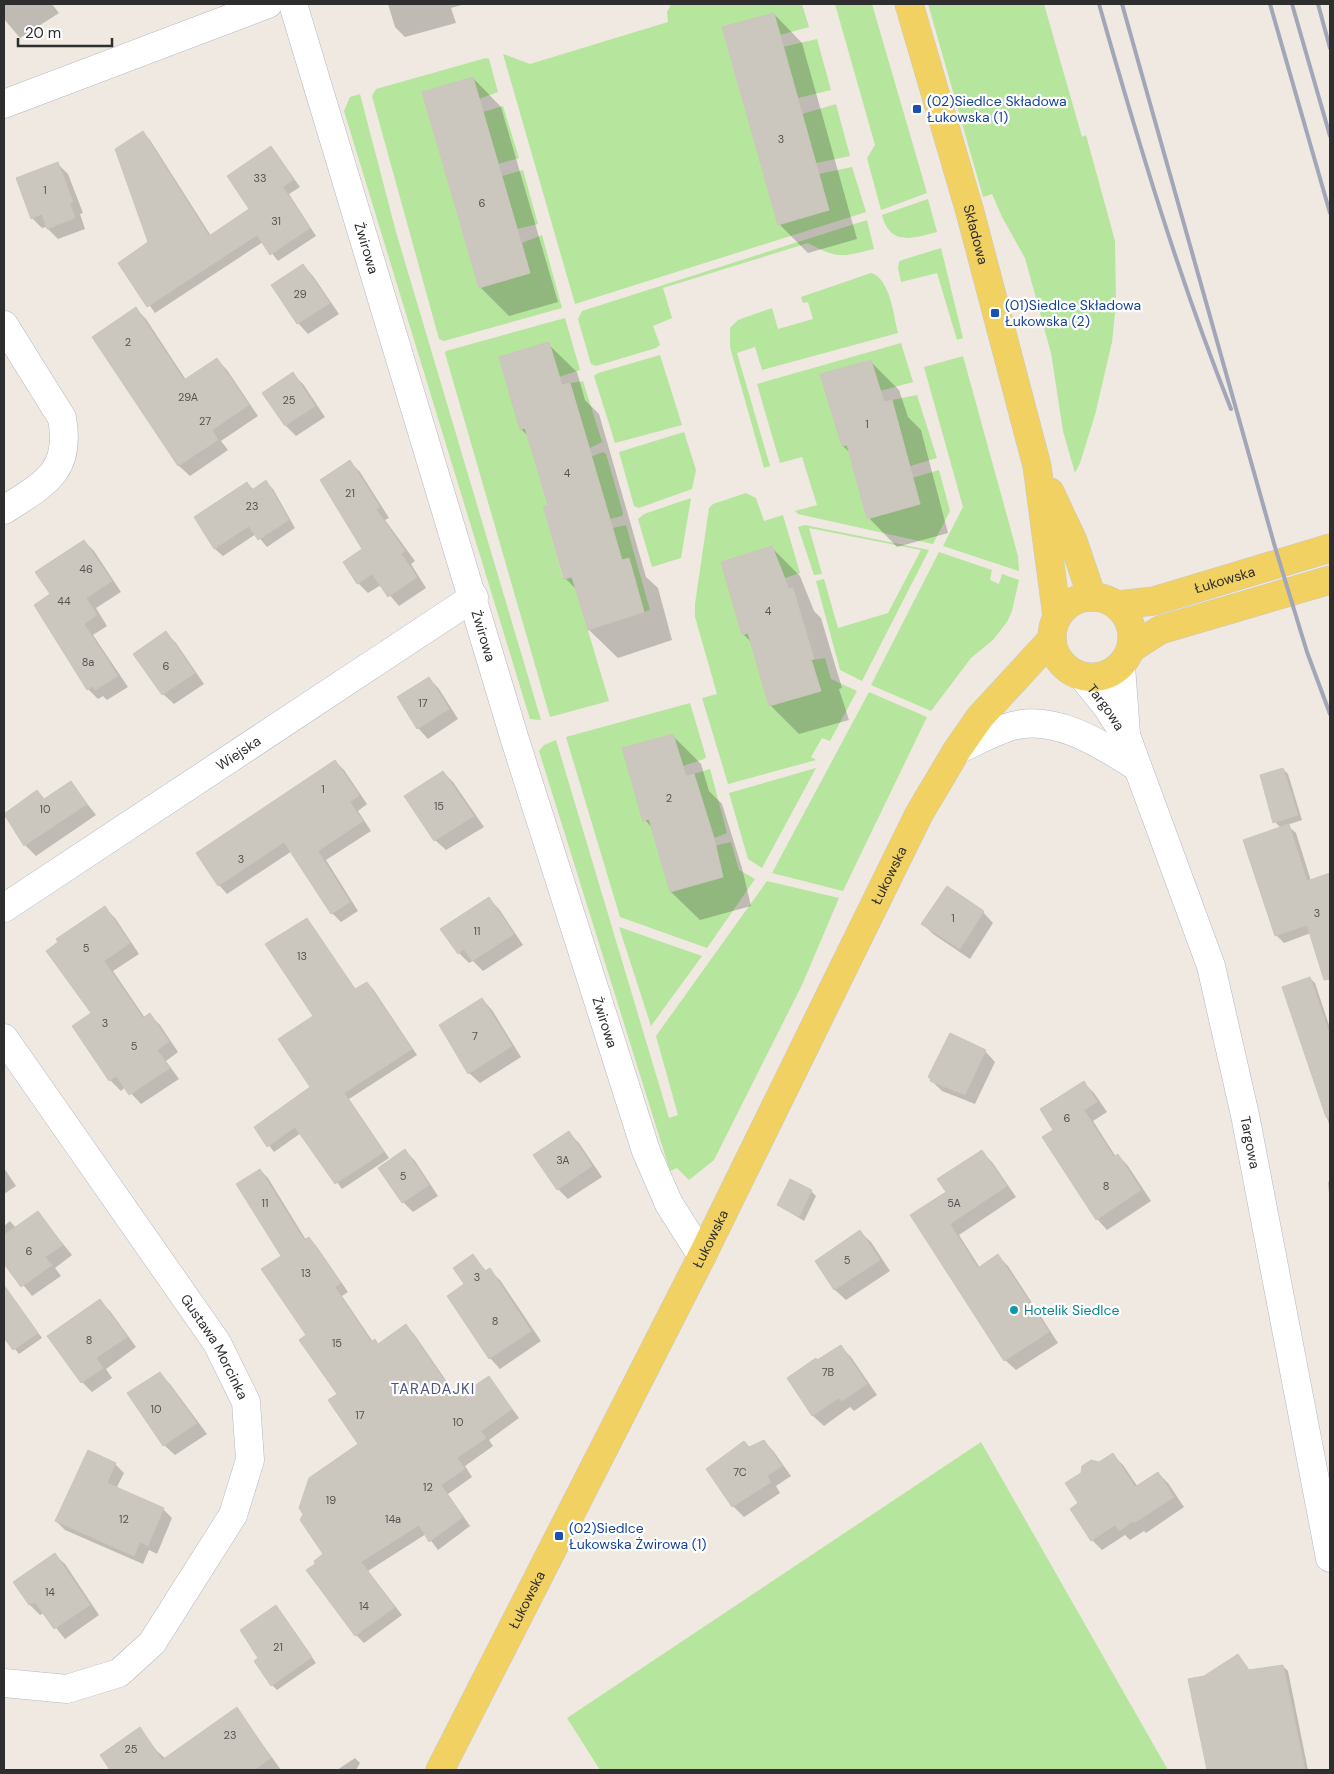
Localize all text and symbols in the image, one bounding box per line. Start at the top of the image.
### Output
scale bar [18,15,111,47]
text: 20 m [25,23,61,43]
place label: (02)Siedlce Składowa Łukowska (1) [927,92,1067,126]
marker: (02)Siedlce Składowa Łukowska (1) [911,103,923,115]
house number: 3 [778,132,784,146]
house number: 33 [253,171,267,185]
house number: 1 [43,183,47,197]
house number: 6 [479,196,486,210]
street label: Składowa [959,202,992,266]
house number: 31 [271,214,281,228]
street label: Żwirowa [350,220,383,276]
house number: 29 [293,287,307,301]
place label: (01)Siedlce Składowa Łukowska (2) [1005,296,1141,330]
marker: (01)Siedlce Składowa Łukowska (2) [989,307,1001,319]
house number: 2 [125,335,131,349]
house number: 29A [178,390,198,404]
house number: 25 [282,393,296,407]
house number: 27 [199,414,211,428]
house number: 1 [865,417,869,431]
house number: 4 [564,466,571,480]
house number: 21 [345,486,355,500]
house number: 23 [246,499,258,513]
house number: 46 [79,562,93,576]
street label: Łukowska [1192,562,1257,597]
house number: 44 [57,594,71,608]
house number: 4 [765,604,772,618]
street label: Żwirowa [467,608,500,664]
house number: 8a [82,655,94,669]
house number: 6 [163,659,170,673]
street label: Targowa [1083,680,1129,734]
house number: 17 [418,696,428,710]
street label: Wiejska [213,732,264,774]
house number: 1 [321,782,325,796]
house number: 2 [666,791,672,805]
house number: 15 [434,799,444,813]
house number: 10 [40,802,50,816]
street label: Łukowska [867,843,911,907]
house number: 3 [238,852,244,866]
house number: 3 [1314,906,1320,920]
house number: 1 [951,911,955,925]
house number: 11 [474,924,480,938]
house number: 5 [83,941,90,955]
house number: 13 [297,949,307,963]
street label: Żwirowa [588,994,622,1050]
house number: 3 [102,1016,108,1030]
house number: 7 [472,1029,478,1043]
house number: 5 [131,1039,138,1053]
house number: 6 [1064,1111,1071,1125]
street label: Targowa [1236,1115,1264,1170]
house number: 3A [556,1153,570,1167]
house number: 5 [400,1169,407,1183]
house number: 8 [1103,1179,1109,1193]
house number: 11 [262,1196,268,1210]
house number: 5A [947,1196,961,1210]
street label: Łukowska [688,1207,732,1271]
house number: 6 [26,1244,33,1258]
house number: 5 [844,1253,851,1267]
house number: 13 [301,1266,311,1280]
house number: 3 [474,1270,480,1284]
street label: Gustawa Morcinka [177,1291,252,1402]
place label: Hotelik Siedlce [1024,1301,1119,1319]
marker: Hotelik Siedlce [1008,1304,1020,1316]
house number: 8 [492,1314,498,1328]
house number: 8 [86,1333,92,1347]
house number: 15 [332,1336,342,1350]
house number: 7B [822,1365,835,1379]
district label: TARADAJKI [391,1379,475,1399]
house number: 10 [151,1402,161,1416]
house number: 17 [355,1408,365,1422]
house number: 10 [453,1415,463,1429]
house number: 7C [733,1465,747,1479]
house number: 12 [423,1480,433,1494]
house number: 19 [326,1493,336,1507]
house number: 12 [119,1512,129,1526]
house number: 14a [385,1512,401,1526]
place label: (02)Siedlce Łukowska Żwirowa (1) [569,1519,707,1553]
marker: (02)Siedlce Łukowska Żwirowa (1) [553,1530,565,1542]
street label: Łukowska [504,1568,549,1632]
house number: 14 [45,1585,55,1599]
house number: 14 [359,1599,369,1613]
house number: 21 [273,1640,283,1654]
house number: 23 [224,1728,236,1742]
house number: 25 [124,1742,138,1756]

